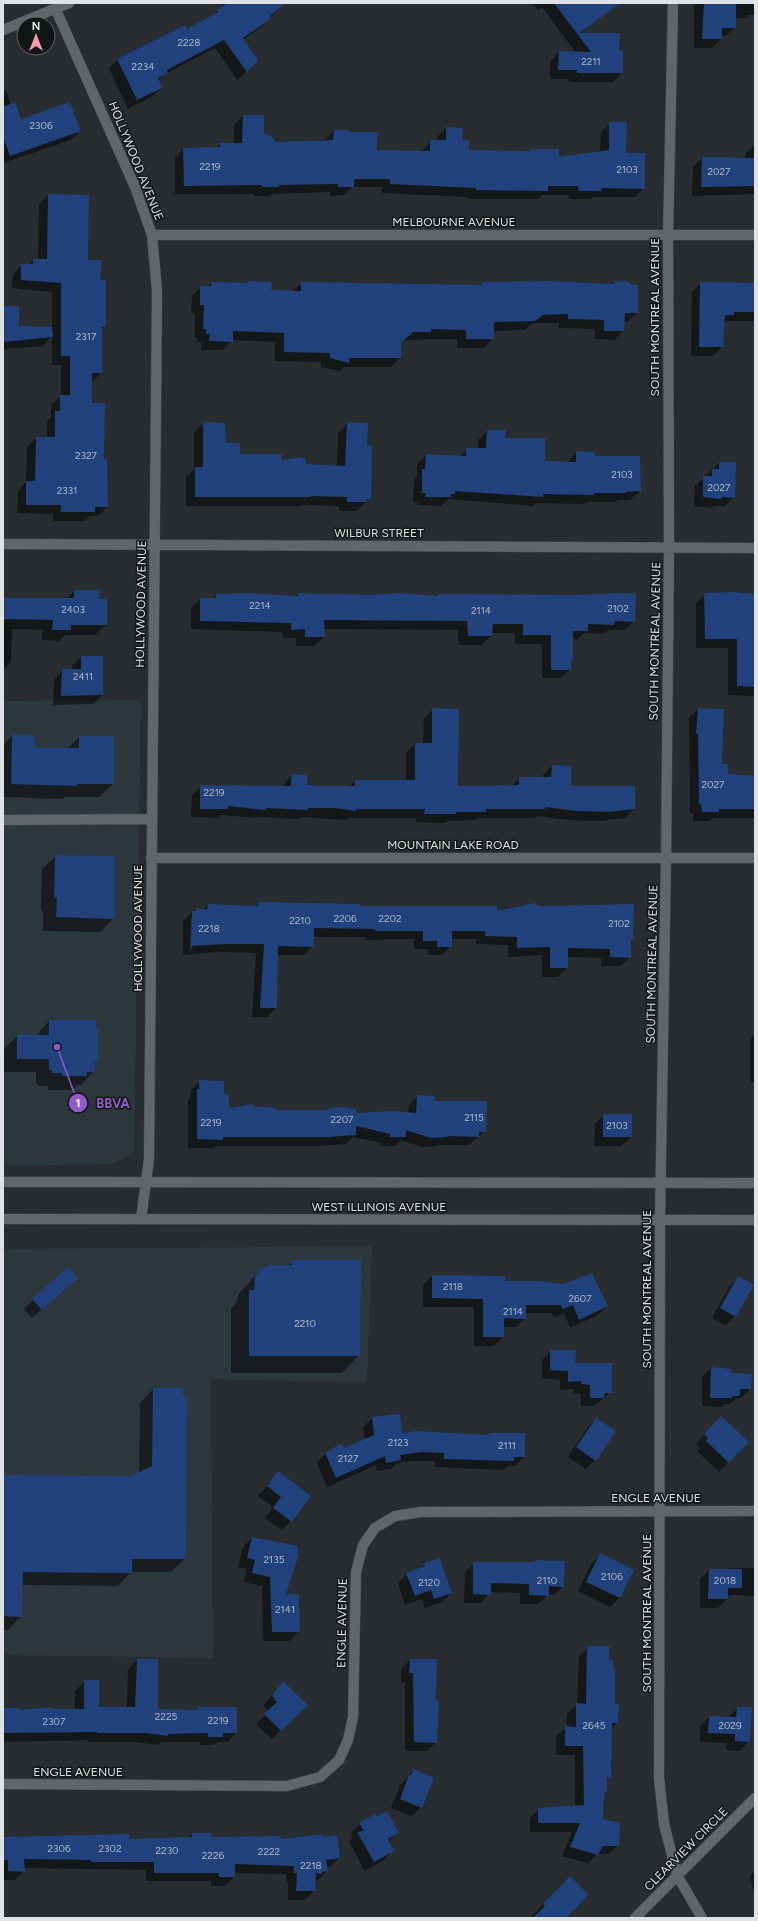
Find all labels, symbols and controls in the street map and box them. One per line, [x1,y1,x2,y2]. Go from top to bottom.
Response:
north arrow [16,16,56,56]
text: N [32,20,40,33]
house number: 2228 [178,36,200,49]
house number: 2211 [581,55,601,68]
house number: 2234 [132,60,154,73]
street label: HOLLYWOOD AVENUE [106,99,166,223]
house number: 2306 [29,119,53,132]
house number: 2219 [200,160,221,173]
house number: 2103 [616,163,638,176]
house number: 2027 [708,165,731,178]
street label: MELBOURNE AVENUE [392,215,516,229]
street label: SOUTH MONTREAL AVENUE [648,238,662,396]
house number: 2317 [76,330,97,343]
house number: 2327 [75,449,98,462]
house number: 2103 [611,468,633,481]
house number: 2027 [708,481,731,494]
house number: 2331 [57,484,77,497]
street label: WILBUR STREET [334,526,424,540]
street label: HOLLYWOOD AVENUE [133,540,149,668]
street label: SOUTH MONTREAL AVENUE [647,561,663,721]
house number: 2214 [249,599,271,612]
house number: 2102 [607,602,629,615]
house number: 2403 [61,603,85,616]
house number: 2114 [471,604,491,617]
house number: 2411 [73,670,93,683]
house number: 2027 [702,778,725,791]
house number: 2219 [204,786,225,799]
street label: MOUNTAIN LAKE ROAD [387,838,519,852]
street label: HOLLYWOOD AVENUE [131,864,145,992]
street label: SOUTH MONTREAL AVENUE [644,884,660,1044]
house number: 2206 [333,912,357,925]
house number: 2202 [378,912,402,925]
house number: 2210 [289,914,311,927]
house number: 2102 [608,917,630,930]
house number: 2218 [198,922,220,935]
callout: BBVA [68,1091,137,1116]
text: 1 [75,1096,81,1110]
text: BBVA [96,1096,130,1111]
house number: 2115 [464,1111,484,1124]
house number: 2207 [331,1113,354,1126]
house number: 2219 [201,1116,222,1129]
house number: 2103 [606,1119,628,1132]
street label: WEST ILLINOIS AVENUE [312,1200,446,1214]
street label: SOUTH MONTREAL AVENUE [640,1210,654,1368]
house number: 2118 [443,1280,463,1293]
house number: 2607 [568,1292,592,1305]
house number: 2114 [503,1305,523,1318]
house number: 2210 [294,1317,316,1330]
house number: 2123 [388,1436,408,1449]
house number: 2111 [498,1439,516,1452]
house number: 2127 [338,1452,359,1465]
street label: ENGLE AVENUE [611,1491,701,1505]
street label: SOUTH MONTREAL AVENUE [640,1534,654,1692]
house number: 2135 [264,1553,285,1566]
house number: 2106 [601,1570,623,1583]
house number: 2110 [537,1574,557,1587]
house number: 2018 [714,1574,736,1587]
house number: 2120 [418,1576,440,1589]
street label: ENGLE AVENUE [334,1578,350,1668]
house number: 2141 [275,1603,295,1616]
house number: 2225 [155,1710,178,1723]
house number: 2219 [208,1714,229,1727]
house number: 2307 [43,1715,66,1728]
house number: 2645 [582,1719,606,1732]
house number: 2029 [718,1719,742,1732]
street label: ENGLE AVENUE [33,1765,123,1779]
street label: CLEARVIEW CIRCLE [641,1804,731,1894]
house number: 2306 [47,1842,71,1855]
house number: 2302 [98,1842,122,1855]
house number: 2230 [155,1844,179,1857]
house number: 2222 [258,1845,280,1858]
house number: 2226 [202,1849,225,1862]
house number: 2218 [300,1859,322,1872]

